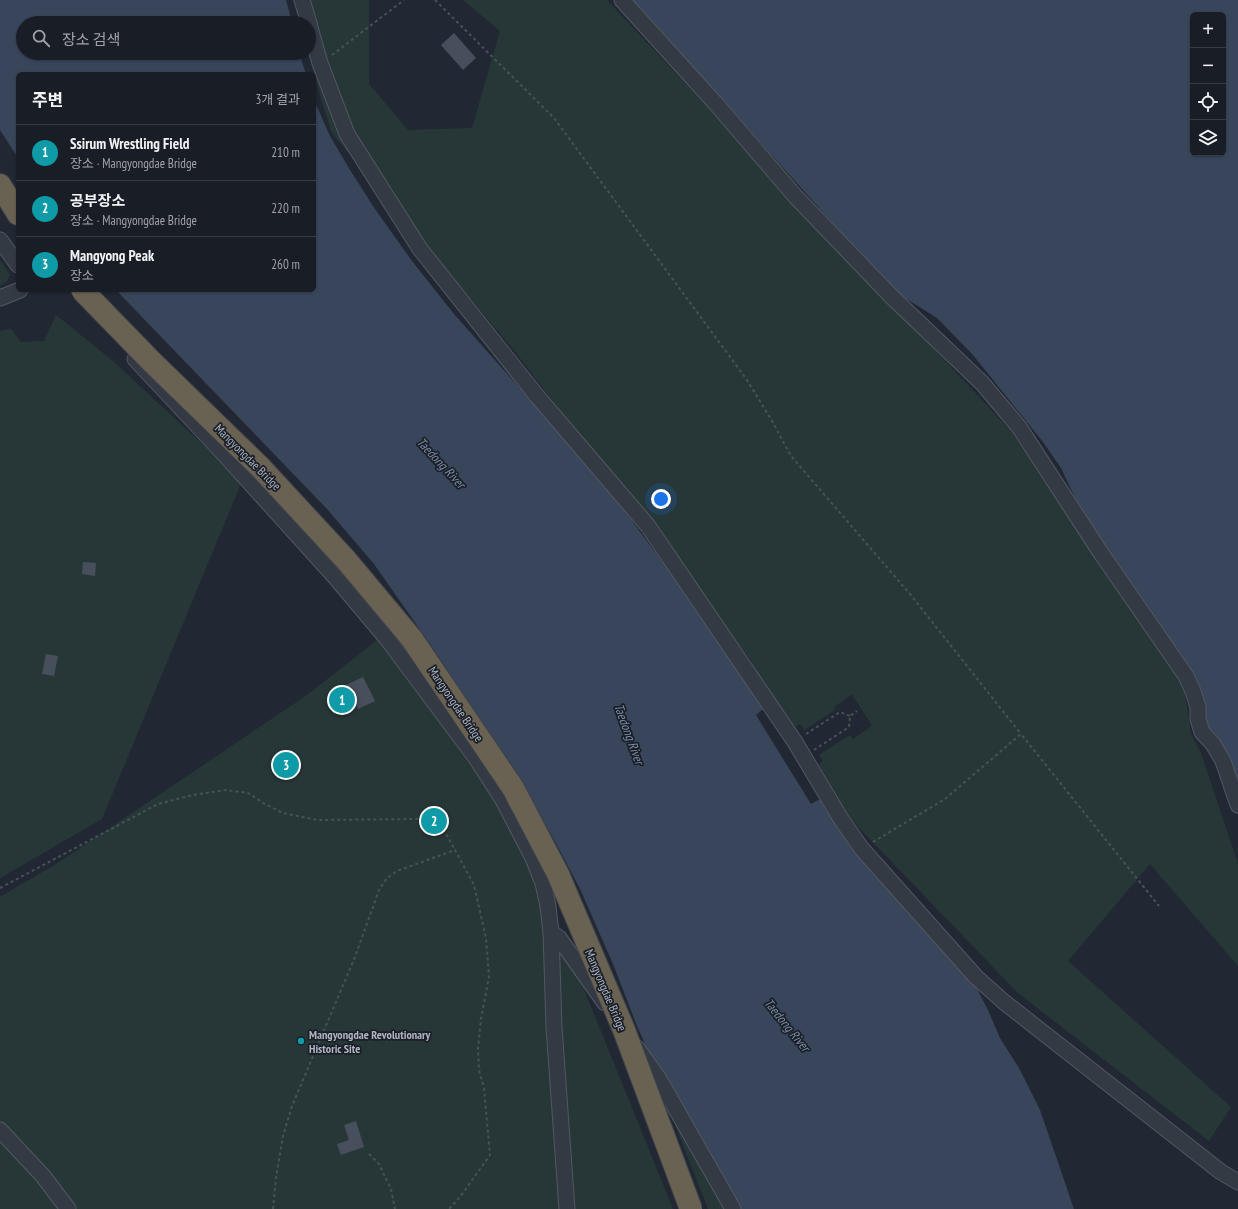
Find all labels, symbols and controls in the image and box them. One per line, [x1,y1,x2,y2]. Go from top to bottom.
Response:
map controls [1190,12,1226,156]
button: + [1190,12,1226,48]
search box [16,16,316,60]
icon: search [30,27,52,49]
text: 장소 검색 [62,30,120,49]
button: − [1190,48,1226,84]
button: locate [1190,84,1226,120]
text: 주변 [32,89,63,111]
text: 3개 결과 [256,91,300,108]
button: layers [1190,120,1226,156]
text: Ssirum Wrestling Field [70,134,189,153]
text: 1 [42,144,48,161]
text: 210 m [271,144,300,161]
text: 장소 · Mangyongdae Bridge [70,155,197,172]
text: 공부장소 [70,191,125,210]
text: 2 [42,200,48,217]
text: 220 m [271,200,300,217]
text: 장소 · Mangyongdae Bridge [70,212,197,229]
text: Mangyong Peak [70,246,154,265]
text: 3 [42,256,48,273]
text: 260 m [271,256,300,273]
text: 장소 [70,267,94,284]
street label: Mangyongdae Bridge [212,421,284,493]
water label: Taedong River [413,434,471,494]
your location [651,489,671,509]
street label: Mangyongdae Bridge [425,664,487,744]
pin: 1 [329,685,355,715]
water label: Taedong River [610,701,649,769]
pin: 3 [273,750,299,780]
pin: 2 [421,806,447,836]
street label: Mangyongdae Bridge [582,947,630,1033]
water label: Taedong River [760,995,815,1057]
place label: Mangyongdae Revolutionary Historic Site [309,1027,431,1056]
marker: Mangyongdae Revolutionary Historic Site [296,1036,306,1046]

